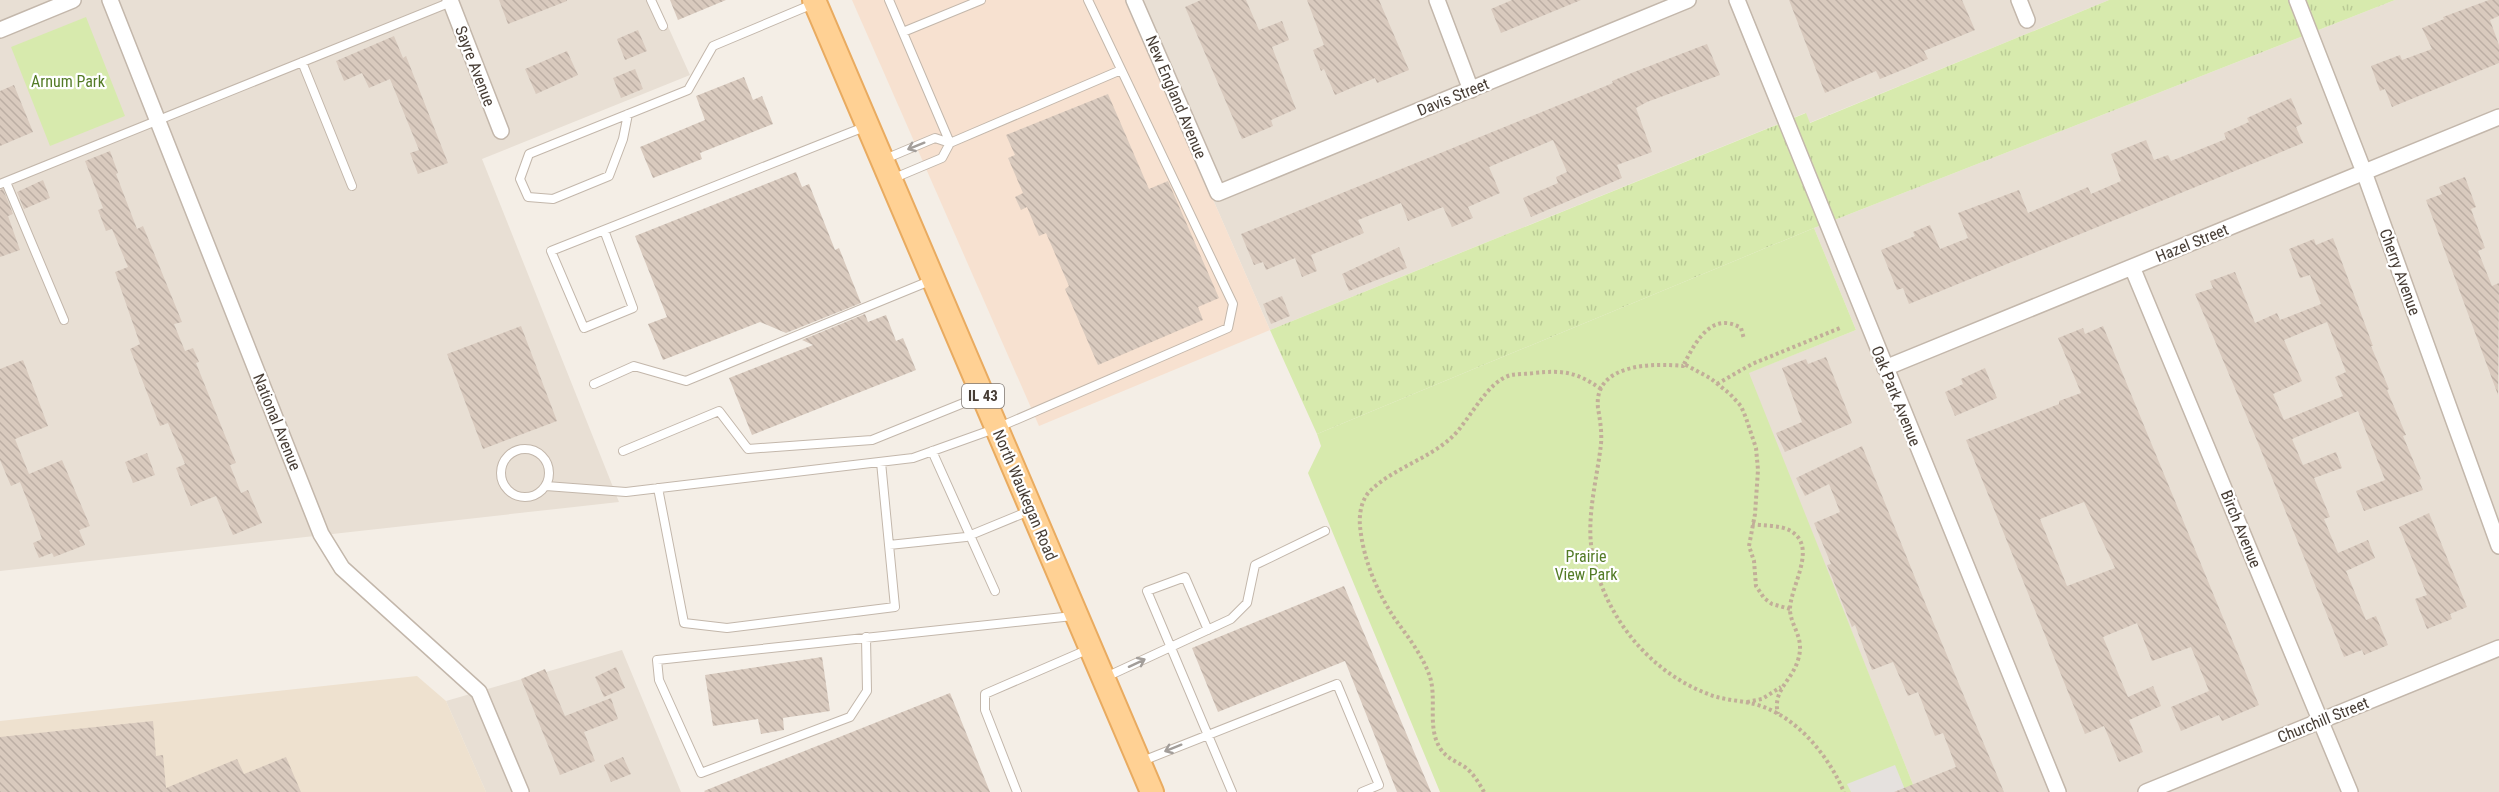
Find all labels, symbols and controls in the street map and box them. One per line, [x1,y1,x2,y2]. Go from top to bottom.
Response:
street label: Sayre Avenue [451,23,499,109]
street label: New England Avenue [1141,33,1211,161]
park label: Arnum Park [31,72,106,91]
street label: Davis Street [1414,74,1492,120]
one-way arrow [907,141,926,152]
street label: Hazel Street [2153,220,2231,266]
street label: Cherry Avenue [2376,226,2424,318]
street label: Oak Park Avenue [1867,343,1925,449]
street label: National Avenue [249,371,305,473]
road number: IL 43 [962,384,1004,408]
street label: North Waukegan Road [989,427,1061,563]
street label: Birch Avenue [2217,487,2265,571]
park label: Prairie View Park [1555,547,1618,584]
one-way arrow [1127,656,1145,668]
street label: Churchill Street [2275,693,2372,747]
one-way arrow [1165,743,1183,754]

